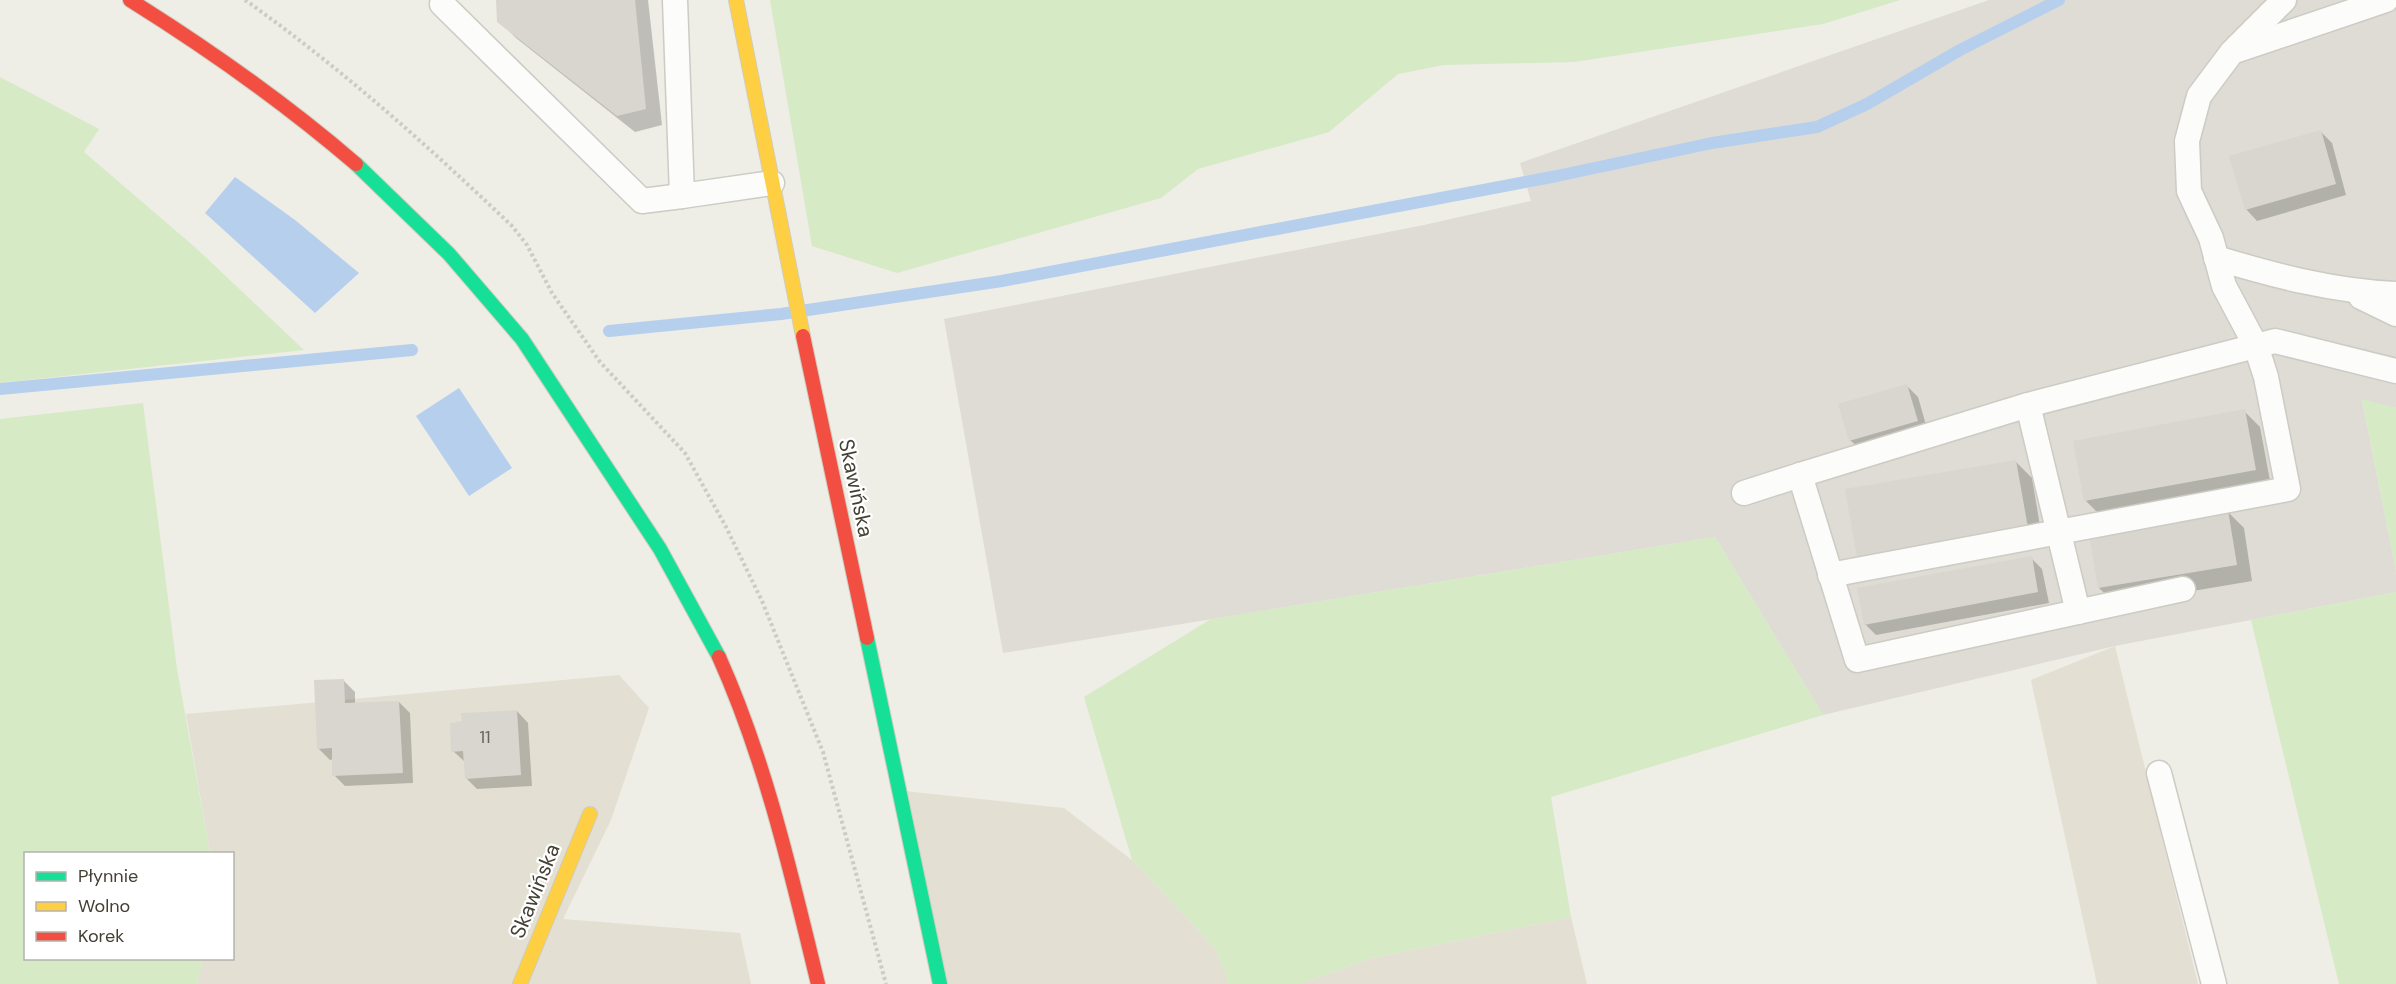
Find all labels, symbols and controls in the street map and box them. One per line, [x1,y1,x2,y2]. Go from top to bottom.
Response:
street label: Skawińska [832,436,880,540]
house number: 11 [479,725,491,749]
street label: Skawińska [503,840,567,942]
legend [24,852,234,960]
text: Płynnie [78,864,138,888]
text: Wolno [78,894,130,918]
text: Korek [78,924,124,948]

